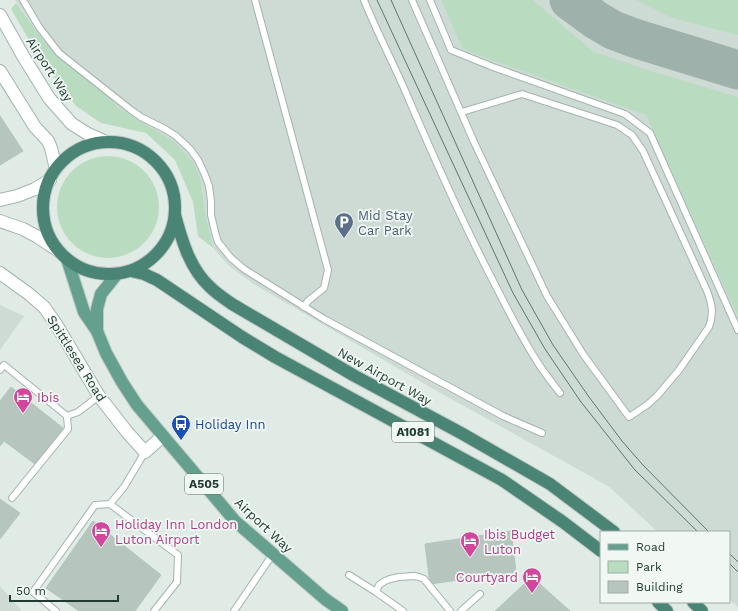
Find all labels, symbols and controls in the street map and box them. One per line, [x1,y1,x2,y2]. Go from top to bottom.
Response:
street label: Airport Way [23,34,76,104]
place label: Mid Stay Car Park [358,208,413,238]
parking icon: Mid Stay Car Park [333,211,355,239]
street label: Spittlesea Road [44,312,109,404]
street label: New Airport Way [335,344,434,409]
hotel icon: Ibis [12,386,34,414]
place label: Ibis [37,390,59,405]
bus stop icon: Holiday Inn [170,413,192,441]
place label: Holiday Inn [195,417,266,432]
road number: A1081 [392,422,434,442]
road number: A505 [185,474,223,494]
street label: Airport Way [232,495,296,556]
place label: Holiday Inn London Luton Airport [115,517,237,547]
hotel icon: Holiday Inn London Luton Airport [90,520,112,548]
place label: Ibis Budget Luton [484,527,556,557]
hotel icon: Ibis Budget Luton [459,530,481,558]
legend [600,531,730,603]
text: Road [636,540,665,554]
text: Park [636,560,662,574]
hotel icon: Courtyard [521,566,543,594]
place label: Courtyard [456,570,518,585]
scale bar [10,577,118,603]
text: Building [636,580,683,594]
text: 50 m [16,584,46,598]

